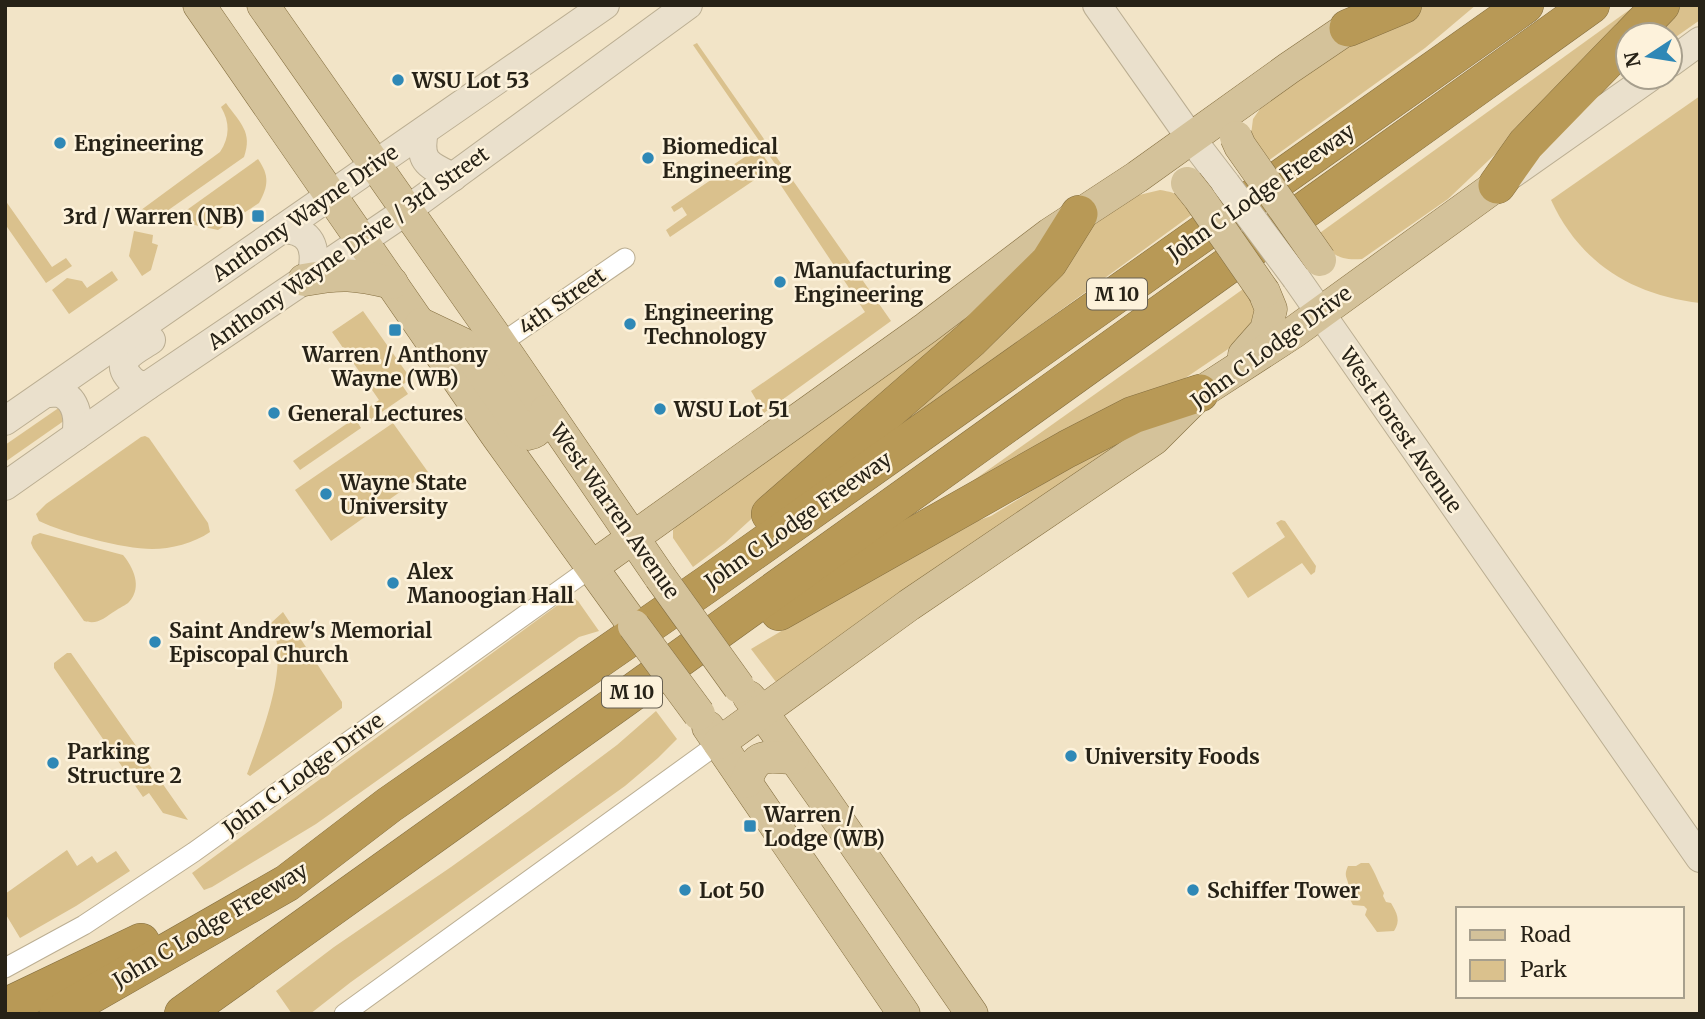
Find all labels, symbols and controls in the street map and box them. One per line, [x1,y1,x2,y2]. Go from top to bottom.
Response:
north arrow [1614,21,1684,91]
text: N [1619,50,1646,69]
place label: WSU Lot 53 [411,67,529,94]
marker: WSU Lot 53 [390,72,406,88]
street label: John C Lodge Freeway [1161,117,1360,267]
place label: Engineering [74,130,204,157]
place label: Biomedical Engineering [662,133,792,184]
marker: Engineering [52,135,68,151]
street label: Anthony Wayne Drive [206,139,403,288]
street label: Anthony Wayne Drive / 3rd Street [201,140,494,356]
marker: Biomedical Engineering [640,150,656,166]
place label: 3rd / Warren (NB) [63,203,244,230]
marker: 3rd / Warren (NB) [250,208,266,224]
place label: Manufacturing Engineering [794,257,951,308]
street label: 4th Street [513,261,611,341]
marker: Manufacturing Engineering [772,274,788,290]
road number: M 10 [1087,278,1147,310]
street label: John C Lodge Drive [1184,280,1357,415]
place label: Engineering Technology [644,299,774,350]
marker: Engineering Technology [622,316,638,332]
marker: Warren / Anthony Wayne (WB) [387,322,403,338]
place label: Warren / Anthony Wayne (WB) [301,341,488,392]
street label: West Forest Avenue [1333,341,1468,518]
place label: WSU Lot 51 [673,396,789,423]
place label: General Lectures [288,400,463,427]
marker: WSU Lot 51 [652,401,668,417]
marker: General Lectures [266,405,282,421]
street label: West Warren Avenue [544,417,686,604]
street label: John C Lodge Freeway [698,445,897,595]
place label: Wayne State University [339,469,467,520]
marker: Wayne State University [318,486,334,502]
place label: Alex Manoogian Hall [406,558,574,609]
marker: Alex Manoogian Hall [385,575,401,591]
place label: Saint Andrew's Memorial Episcopal Church [169,617,432,668]
marker: Saint Andrew's Memorial Episcopal Church [147,634,163,650]
road number: M 10 [602,677,662,708]
street label: John C Lodge Drive [216,707,389,842]
place label: Parking Structure 2 [67,738,182,789]
place label: University Foods [1085,743,1260,770]
marker: University Foods [1063,748,1079,764]
marker: Parking Structure 2 [45,755,61,771]
place label: Warren / Lodge (WB) [763,801,885,852]
marker: Warren / Lodge (WB) [742,818,758,834]
street label: John C Lodge Freeway [107,856,313,994]
place label: Lot 50 [699,877,765,904]
place label: Schiffer Tower [1207,877,1360,904]
marker: Lot 50 [677,882,693,898]
marker: Schiffer Tower [1185,882,1201,898]
legend [1456,907,1684,998]
text: Road [1520,921,1571,948]
text: Park [1520,956,1567,983]

